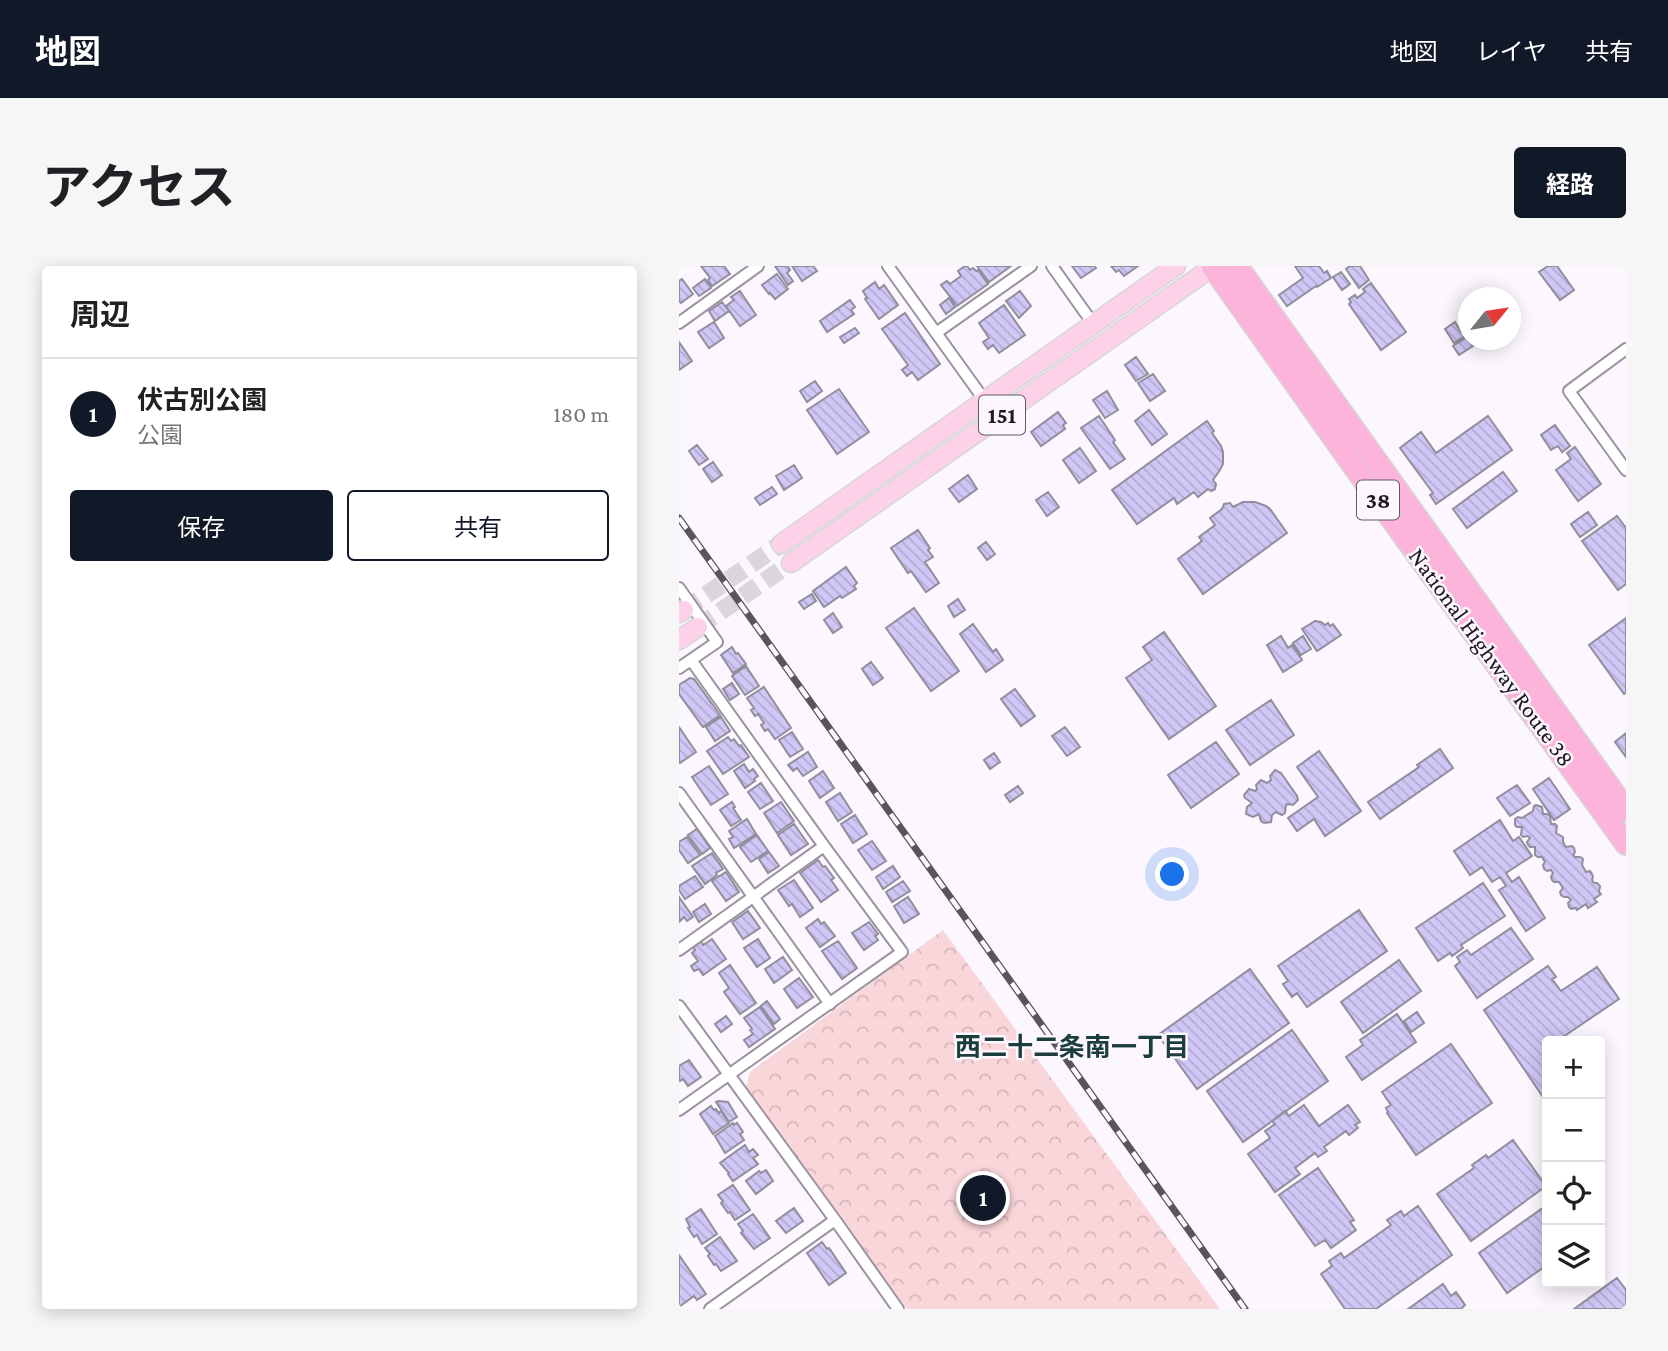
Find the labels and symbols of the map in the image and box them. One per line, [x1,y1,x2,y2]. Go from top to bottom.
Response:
north arrow [1458,287,1521,350]
road number: 151 [979,396,1025,434]
road number: 38 [1357,481,1399,520]
street label: National Highway Route 38 [1404,543,1580,771]
your location [1155,857,1189,891]
district label: 西二十二条南一丁目 [955,1033,1189,1062]
pin: 1 [960,1172,1006,1224]

